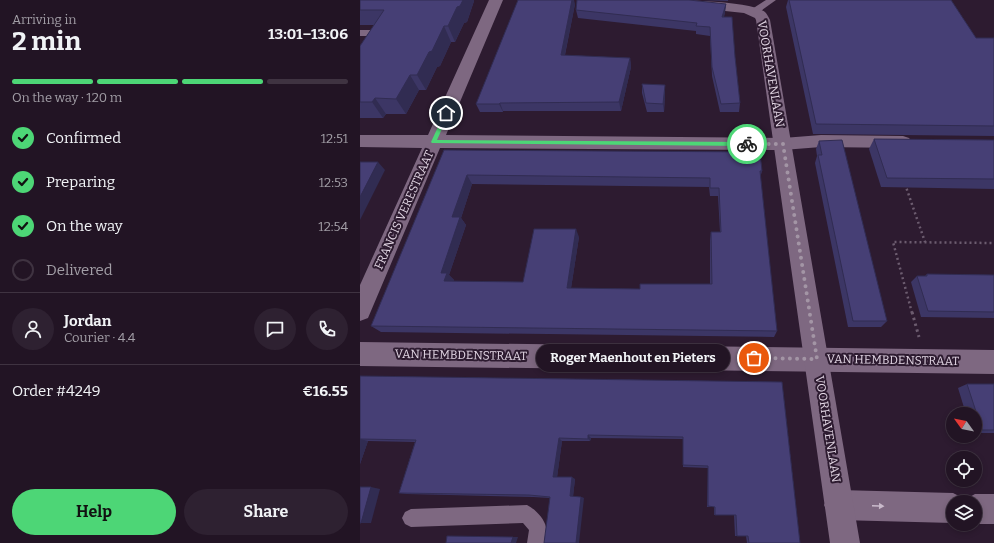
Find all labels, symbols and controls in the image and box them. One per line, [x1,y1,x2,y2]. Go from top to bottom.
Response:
text: Arriving in [12,12,77,27]
street label: VOORHAVENLAAN [755,20,787,129]
text: 13:01–13:06 [268,25,348,43]
text: 2 min [12,26,81,57]
text: On the way · 120 m [12,90,122,105]
pin [429,96,463,130]
icon: home [435,102,457,124]
courier [727,124,767,164]
icon: check [12,127,34,149]
text: Confirmed [46,129,121,147]
text: 12:51 [321,131,348,146]
icon: bike [736,133,758,155]
street label: FRANCIS VERESTRAAT [371,148,437,272]
icon: check [12,171,34,193]
text: Preparing [46,173,115,191]
text: 12:53 [319,175,348,190]
icon: check [12,215,34,237]
text: On the way [46,217,123,235]
text: 12:54 [318,219,348,234]
text: Delivered [46,261,113,279]
button: person [12,308,54,350]
button: chat [254,308,296,350]
button: phone [306,308,348,350]
text: Jordan [64,312,111,330]
text: Courier · 4.4 [64,330,135,345]
pin [737,341,771,375]
callout: Roger Maenhout en Pieters [536,344,730,372]
street label: VAN HEMBDENSTRAAT [395,347,527,363]
icon: bag [743,347,765,369]
text: Roger Maenhout en Pieters [550,350,716,365]
street label: VAN HEMBDENSTRAAT [827,352,959,368]
street label: VOORHAVENLAAN [813,375,843,484]
text: Order #4249 [12,382,100,400]
text: €16.55 [302,382,348,400]
north arrow [946,407,982,443]
map controls [946,407,982,531]
button: locate [946,451,982,487]
button: Help [12,489,176,535]
button: Share [184,489,348,535]
button: layers [946,495,982,531]
one-way arrow [872,502,884,509]

